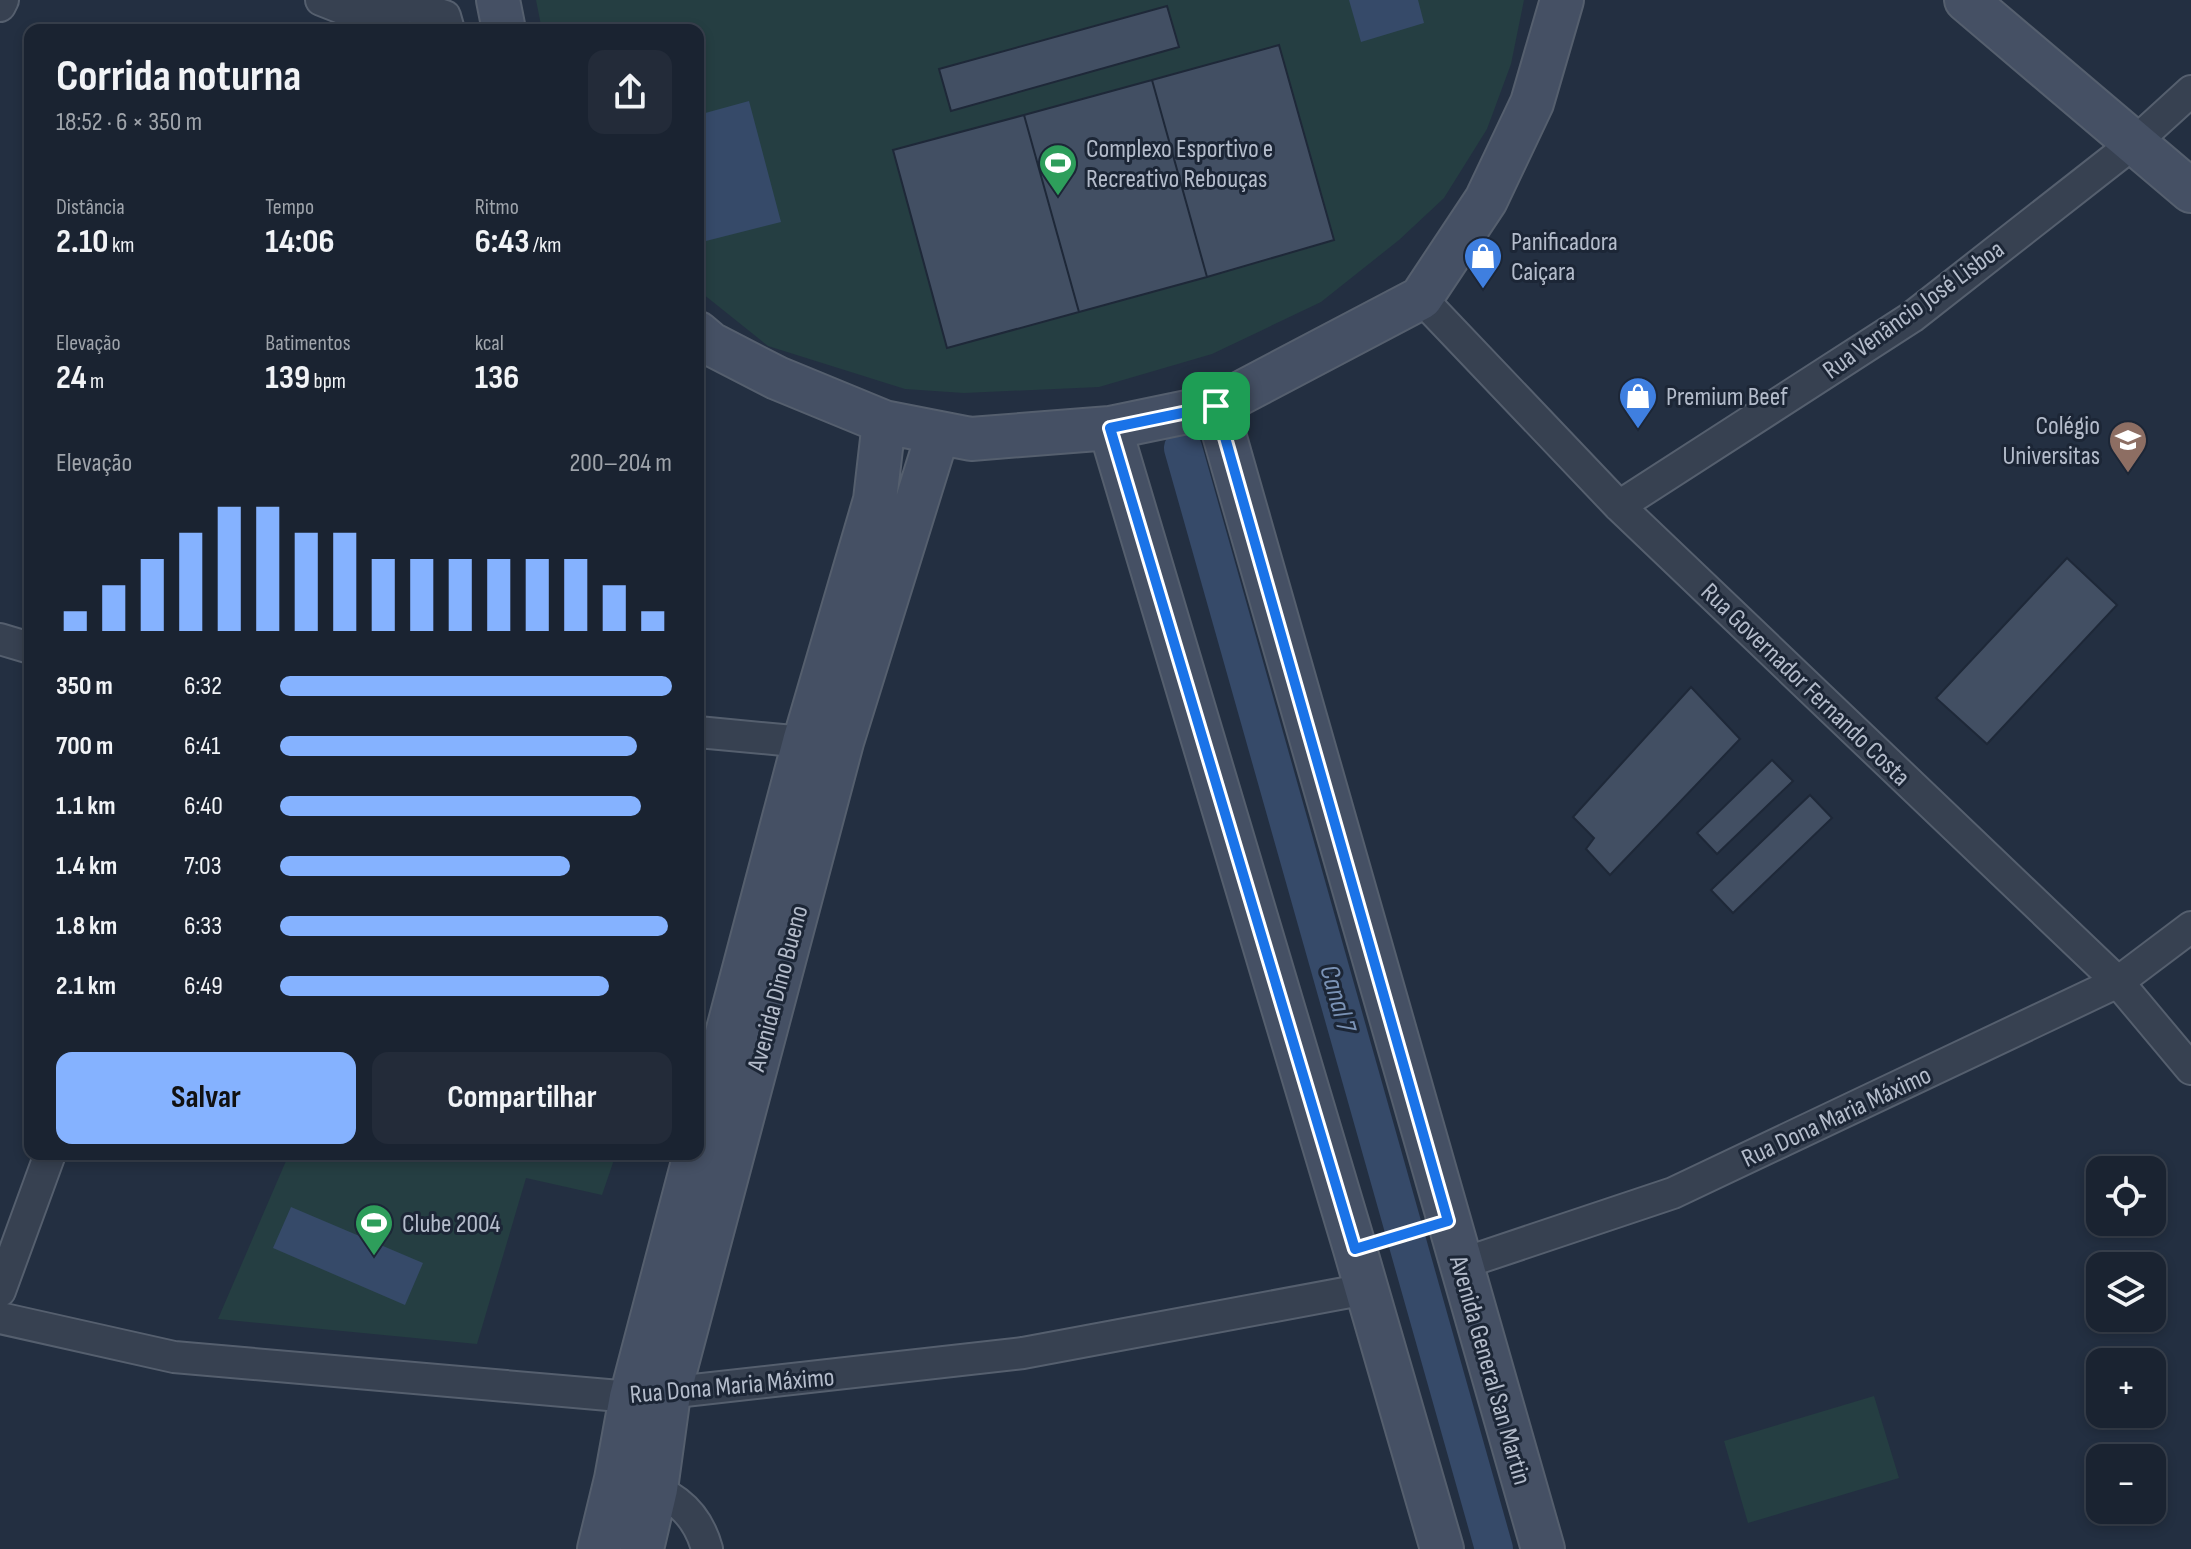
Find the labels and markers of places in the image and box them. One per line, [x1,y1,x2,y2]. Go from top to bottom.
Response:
place label: Complexo Esportivo e Recreativo Rebouças [1086,134,1273,195]
sports icon: Complexo Esportivo e Recreativo Rebouças [1037,142,1079,197]
place label: Panificadora Caiçara [1511,227,1618,288]
shop icon: Panificadora Caiçara [1462,235,1504,290]
pin [1182,372,1250,440]
shop icon: Premium Beef [1617,375,1659,430]
place label: Premium Beef [1666,382,1788,413]
place label: Colégio Universitas [2002,411,2100,472]
school or university icon: Colégio Universitas [2107,419,2149,474]
sports icon: Clube 2004 [353,1202,395,1257]
place label: Clube 2004 [402,1209,501,1240]

